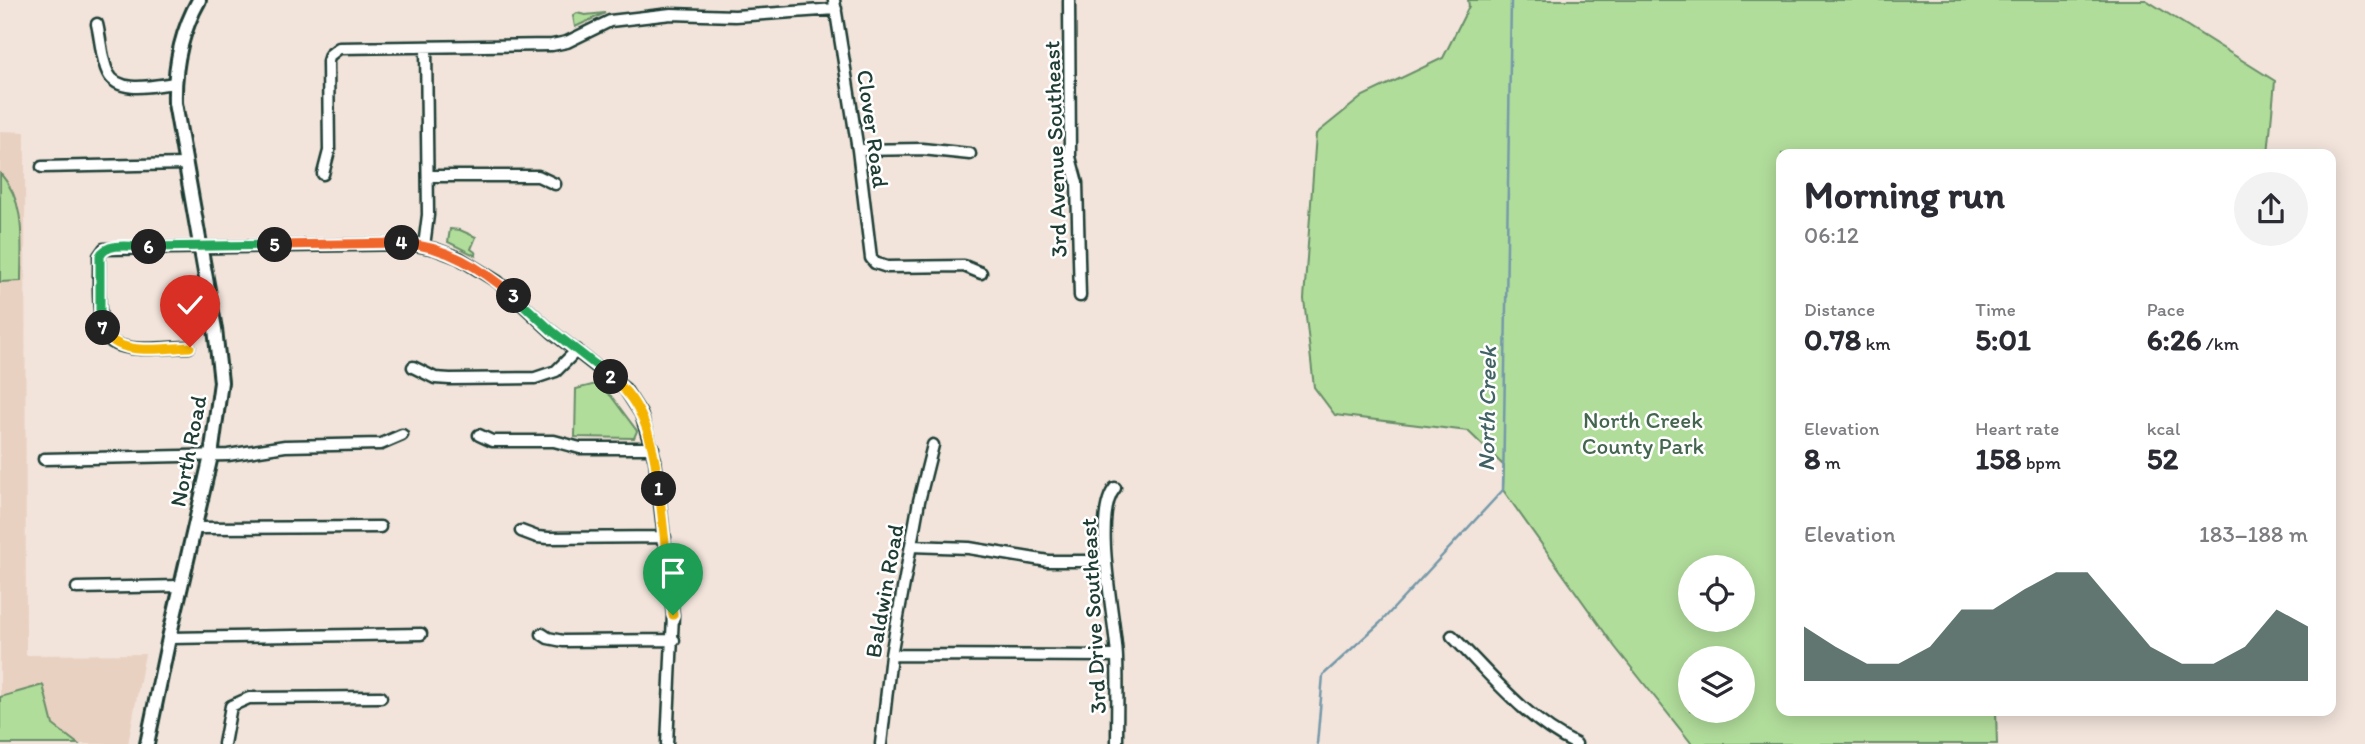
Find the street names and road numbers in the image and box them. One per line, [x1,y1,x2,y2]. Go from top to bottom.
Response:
street label: 3rd Avenue Southeast [1037,40,1073,258]
street label: Clover Road [851,68,895,190]
street label: North Road [163,393,213,509]
street label: 3rd Drive Southeast [1074,517,1112,715]
street label: Baldwin Road [858,522,910,660]

